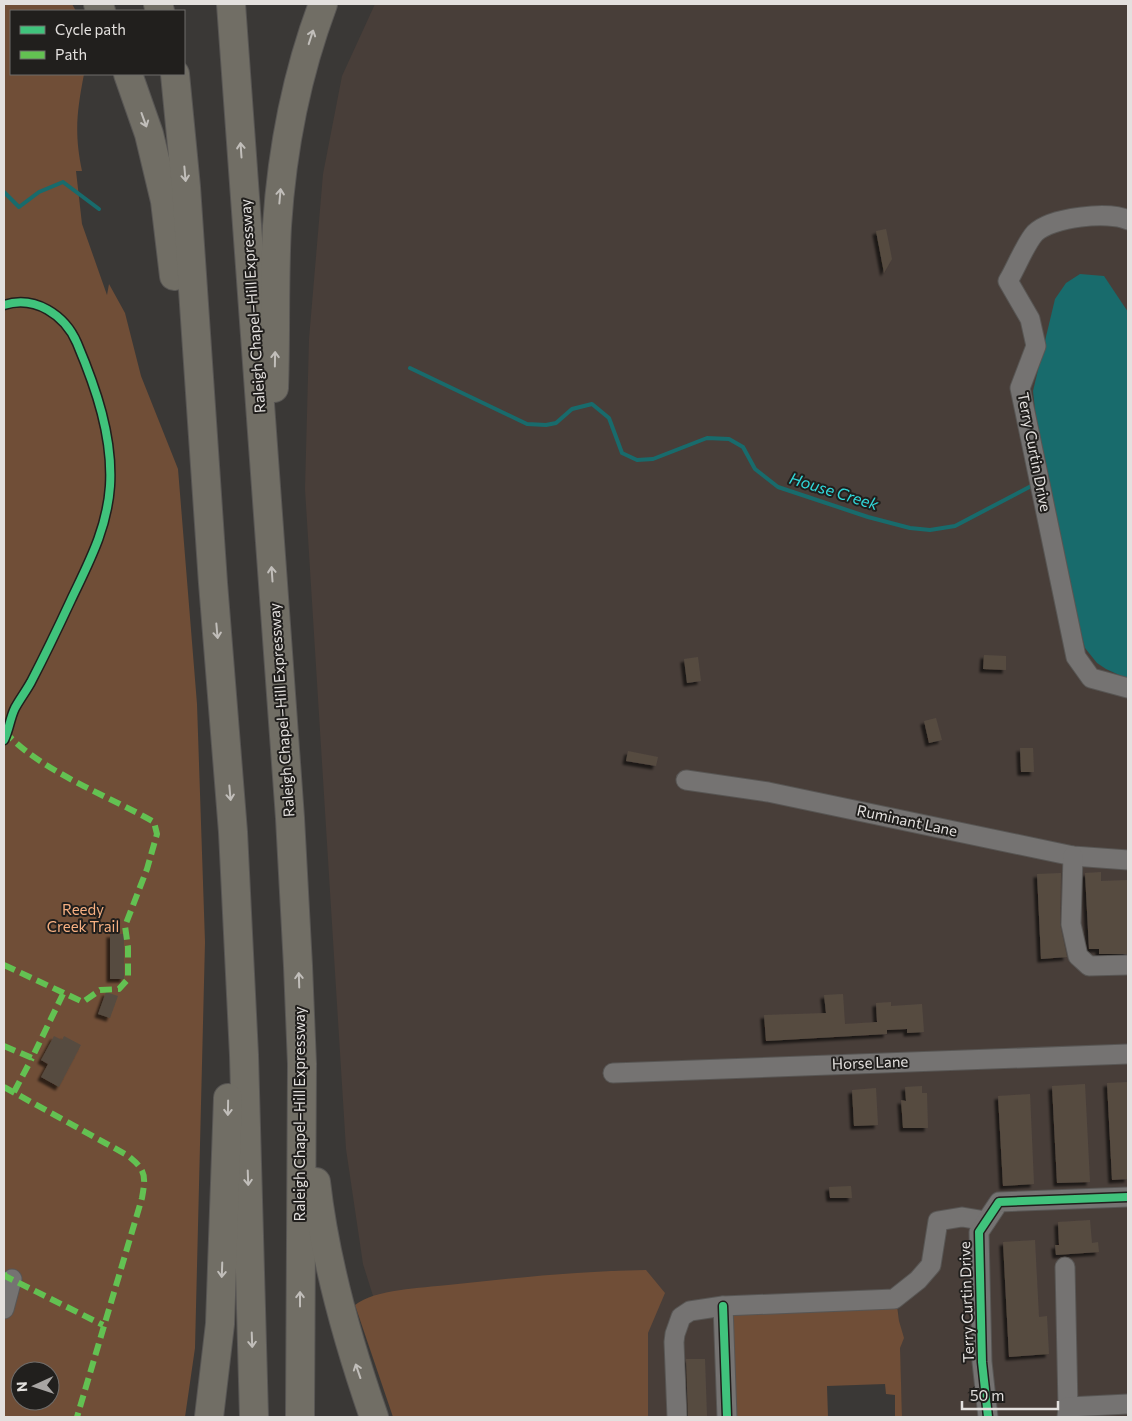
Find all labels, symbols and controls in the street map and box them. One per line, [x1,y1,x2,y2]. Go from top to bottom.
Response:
legend [10,10,185,75]
text: Cycle path [55,20,126,38]
one-way arrow [307,30,316,46]
text: Path [55,45,87,63]
one-way arrow [140,111,149,127]
one-way arrow [237,142,246,158]
one-way arrow [180,166,190,182]
one-way arrow [275,189,285,205]
street label: Raleigh Chapel–Hill Expressway [236,198,268,414]
one-way arrow [270,351,280,368]
street label: Terry Curtin Drive [1015,391,1055,513]
water label: House Creek [787,468,881,513]
one-way arrow [267,566,276,582]
street label: Raleigh Chapel–Hill Expressway [265,602,297,818]
one-way arrow [212,623,222,639]
one-way arrow [226,785,235,801]
street label: Ruminant Lane [855,801,959,839]
park label: Reedy Creek Trail [47,900,119,935]
one-way arrow [294,973,304,989]
street label: Raleigh Chapel–Hill Expressway [290,1006,308,1221]
street label: Horse Lane [831,1052,909,1072]
one-way arrow [223,1100,233,1116]
one-way arrow [243,1170,252,1186]
street label: Terry Curtin Drive [955,1241,977,1363]
one-way arrow [218,1262,227,1278]
one-way arrow [295,1291,305,1307]
one-way arrow [247,1332,257,1348]
north arrow [10,1361,60,1411]
one-way arrow [353,1364,362,1379]
scale bar [962,1378,1058,1410]
text: N [13,1381,30,1392]
text: 50 m [970,1386,1004,1404]

